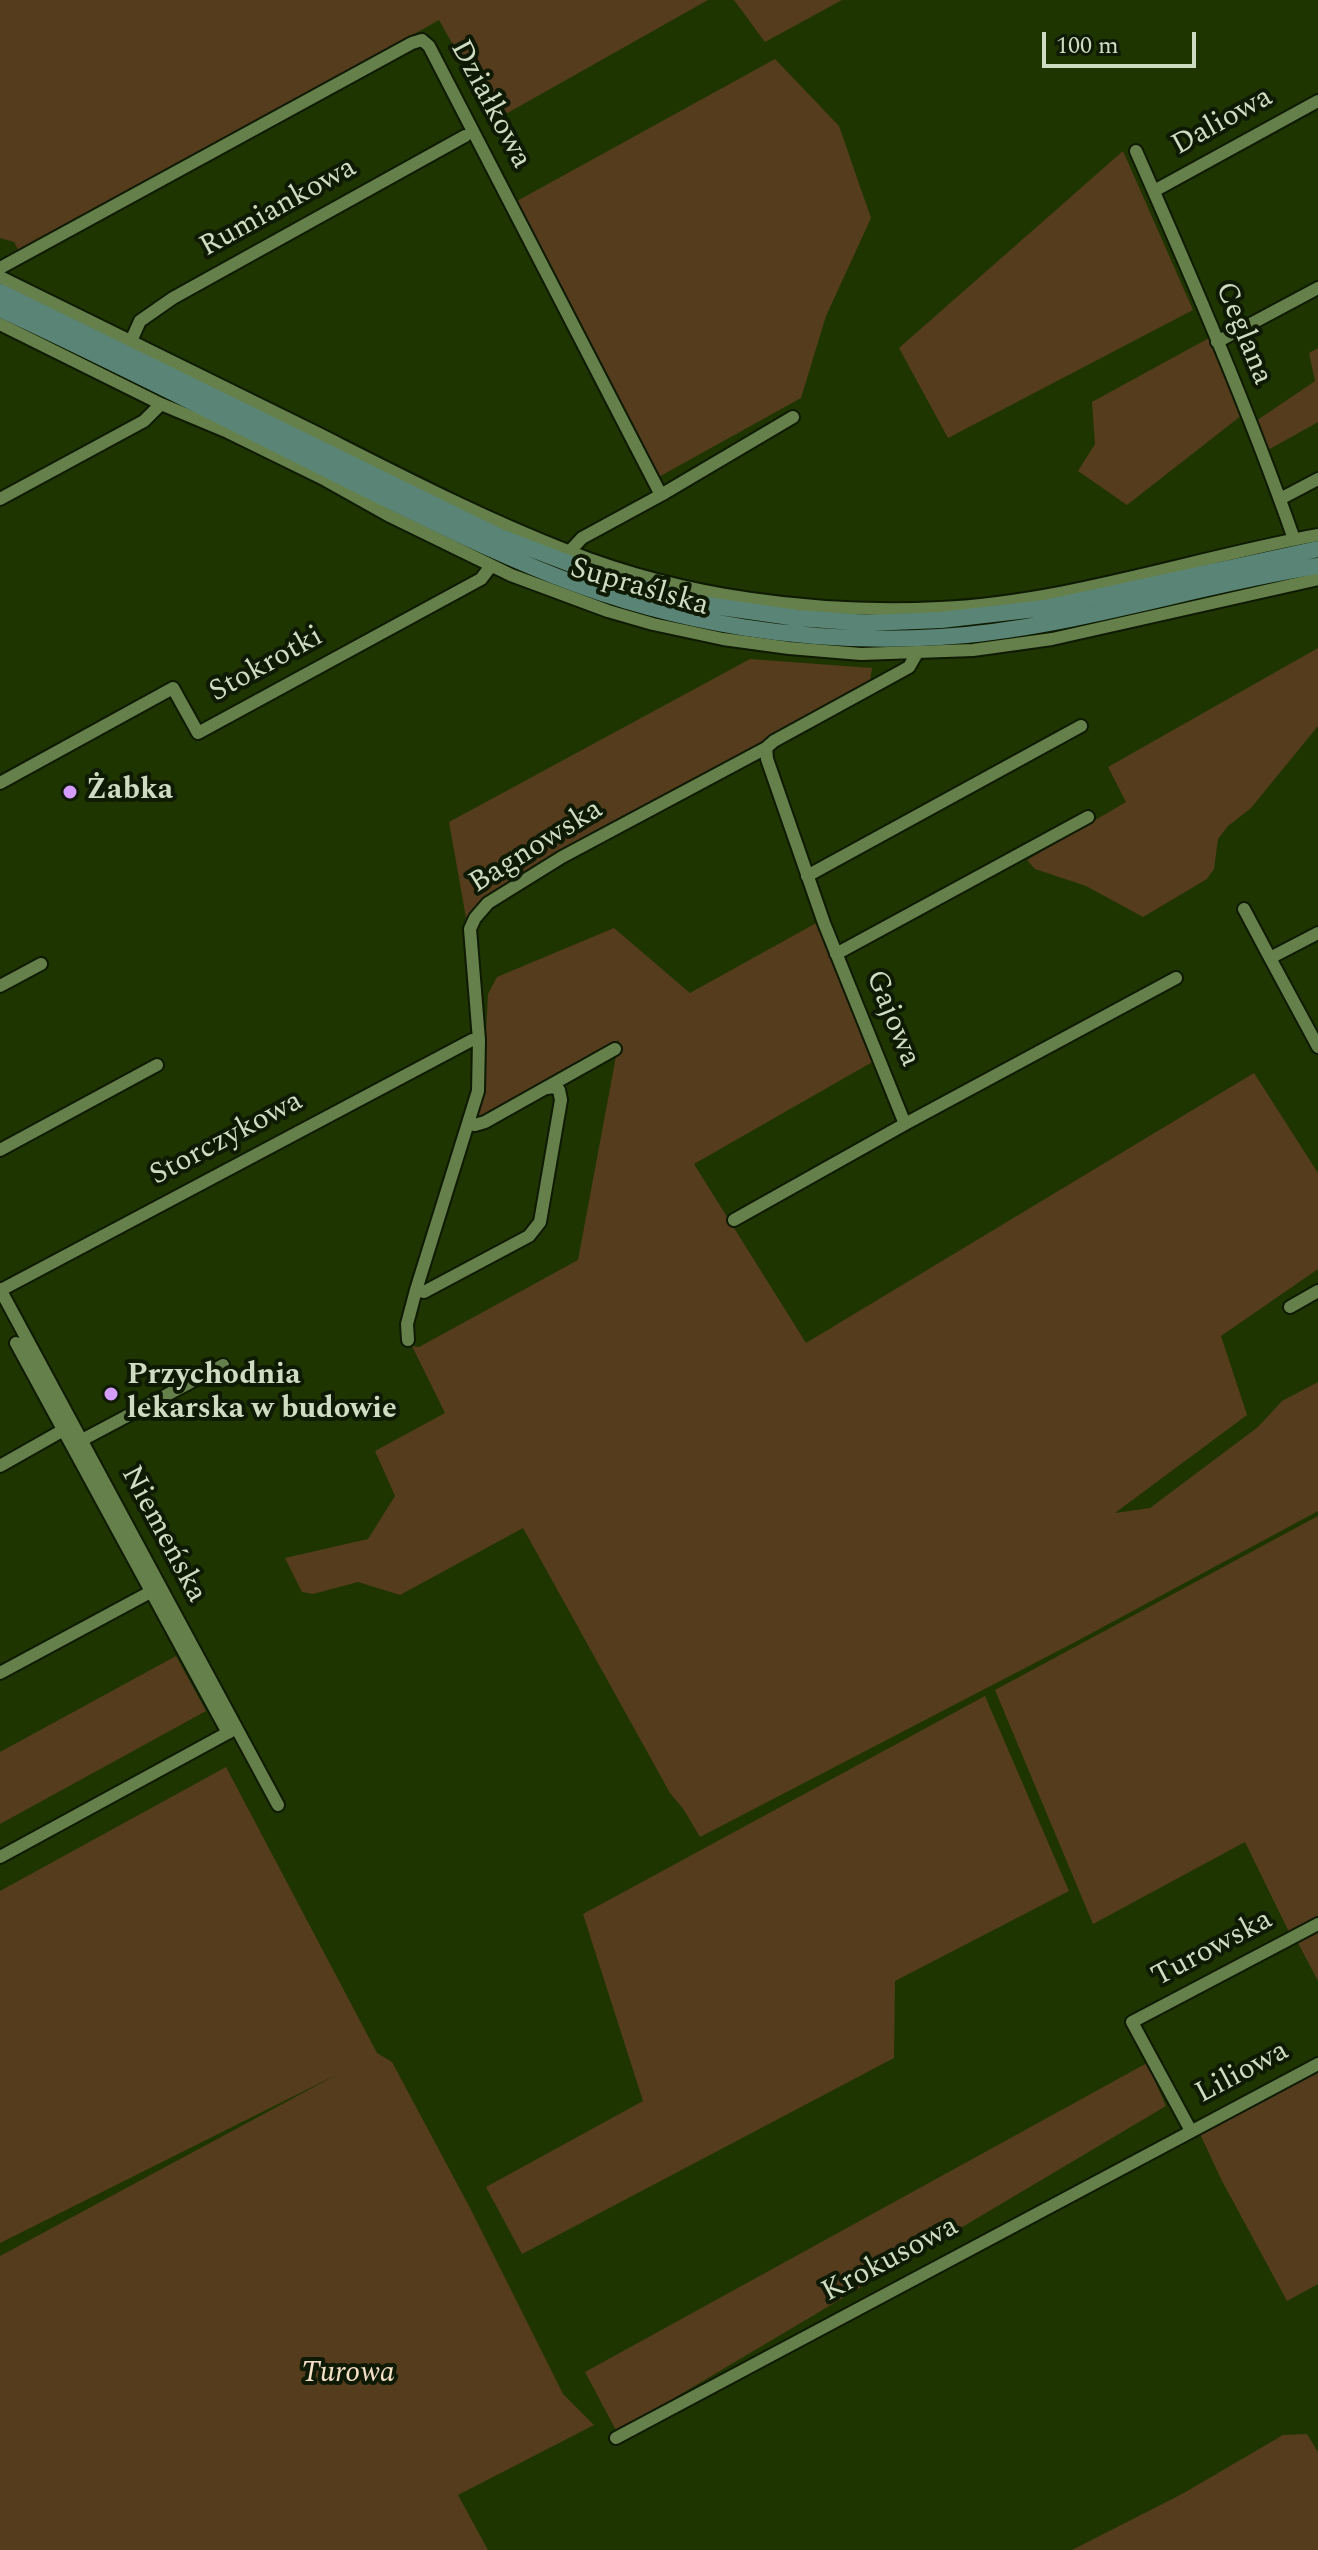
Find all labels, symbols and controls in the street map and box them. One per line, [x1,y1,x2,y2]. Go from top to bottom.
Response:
scale bar [1046,16,1200,66]
text: 100 m [1056,28,1119,64]
street label: Działkowa [440,35,538,175]
street label: Daliowa [1166,81,1280,165]
street label: Rumiankowa [194,151,364,267]
street label: Ceglana [1205,277,1279,391]
street label: Supraślska [566,552,712,626]
street label: Stokrotki [204,620,330,712]
place label: Żabka [86,774,173,810]
marker: Żabka [61,783,79,801]
street label: Bagnowska [464,793,610,903]
street label: Gajowa [855,966,927,1072]
street label: Storczykowa [144,1085,310,1195]
place label: Przychodnia lekarska w budowie [127,1359,397,1430]
marker: Przychodnia lekarska w budowie [102,1385,120,1403]
street label: Niemeńska [111,1461,213,1609]
street label: Turowska [1147,1903,1279,1997]
street label: Liliowa [1190,2035,1296,2113]
street label: Krokusowa [817,2210,965,2312]
park label: Turowa [301,2357,395,2393]

